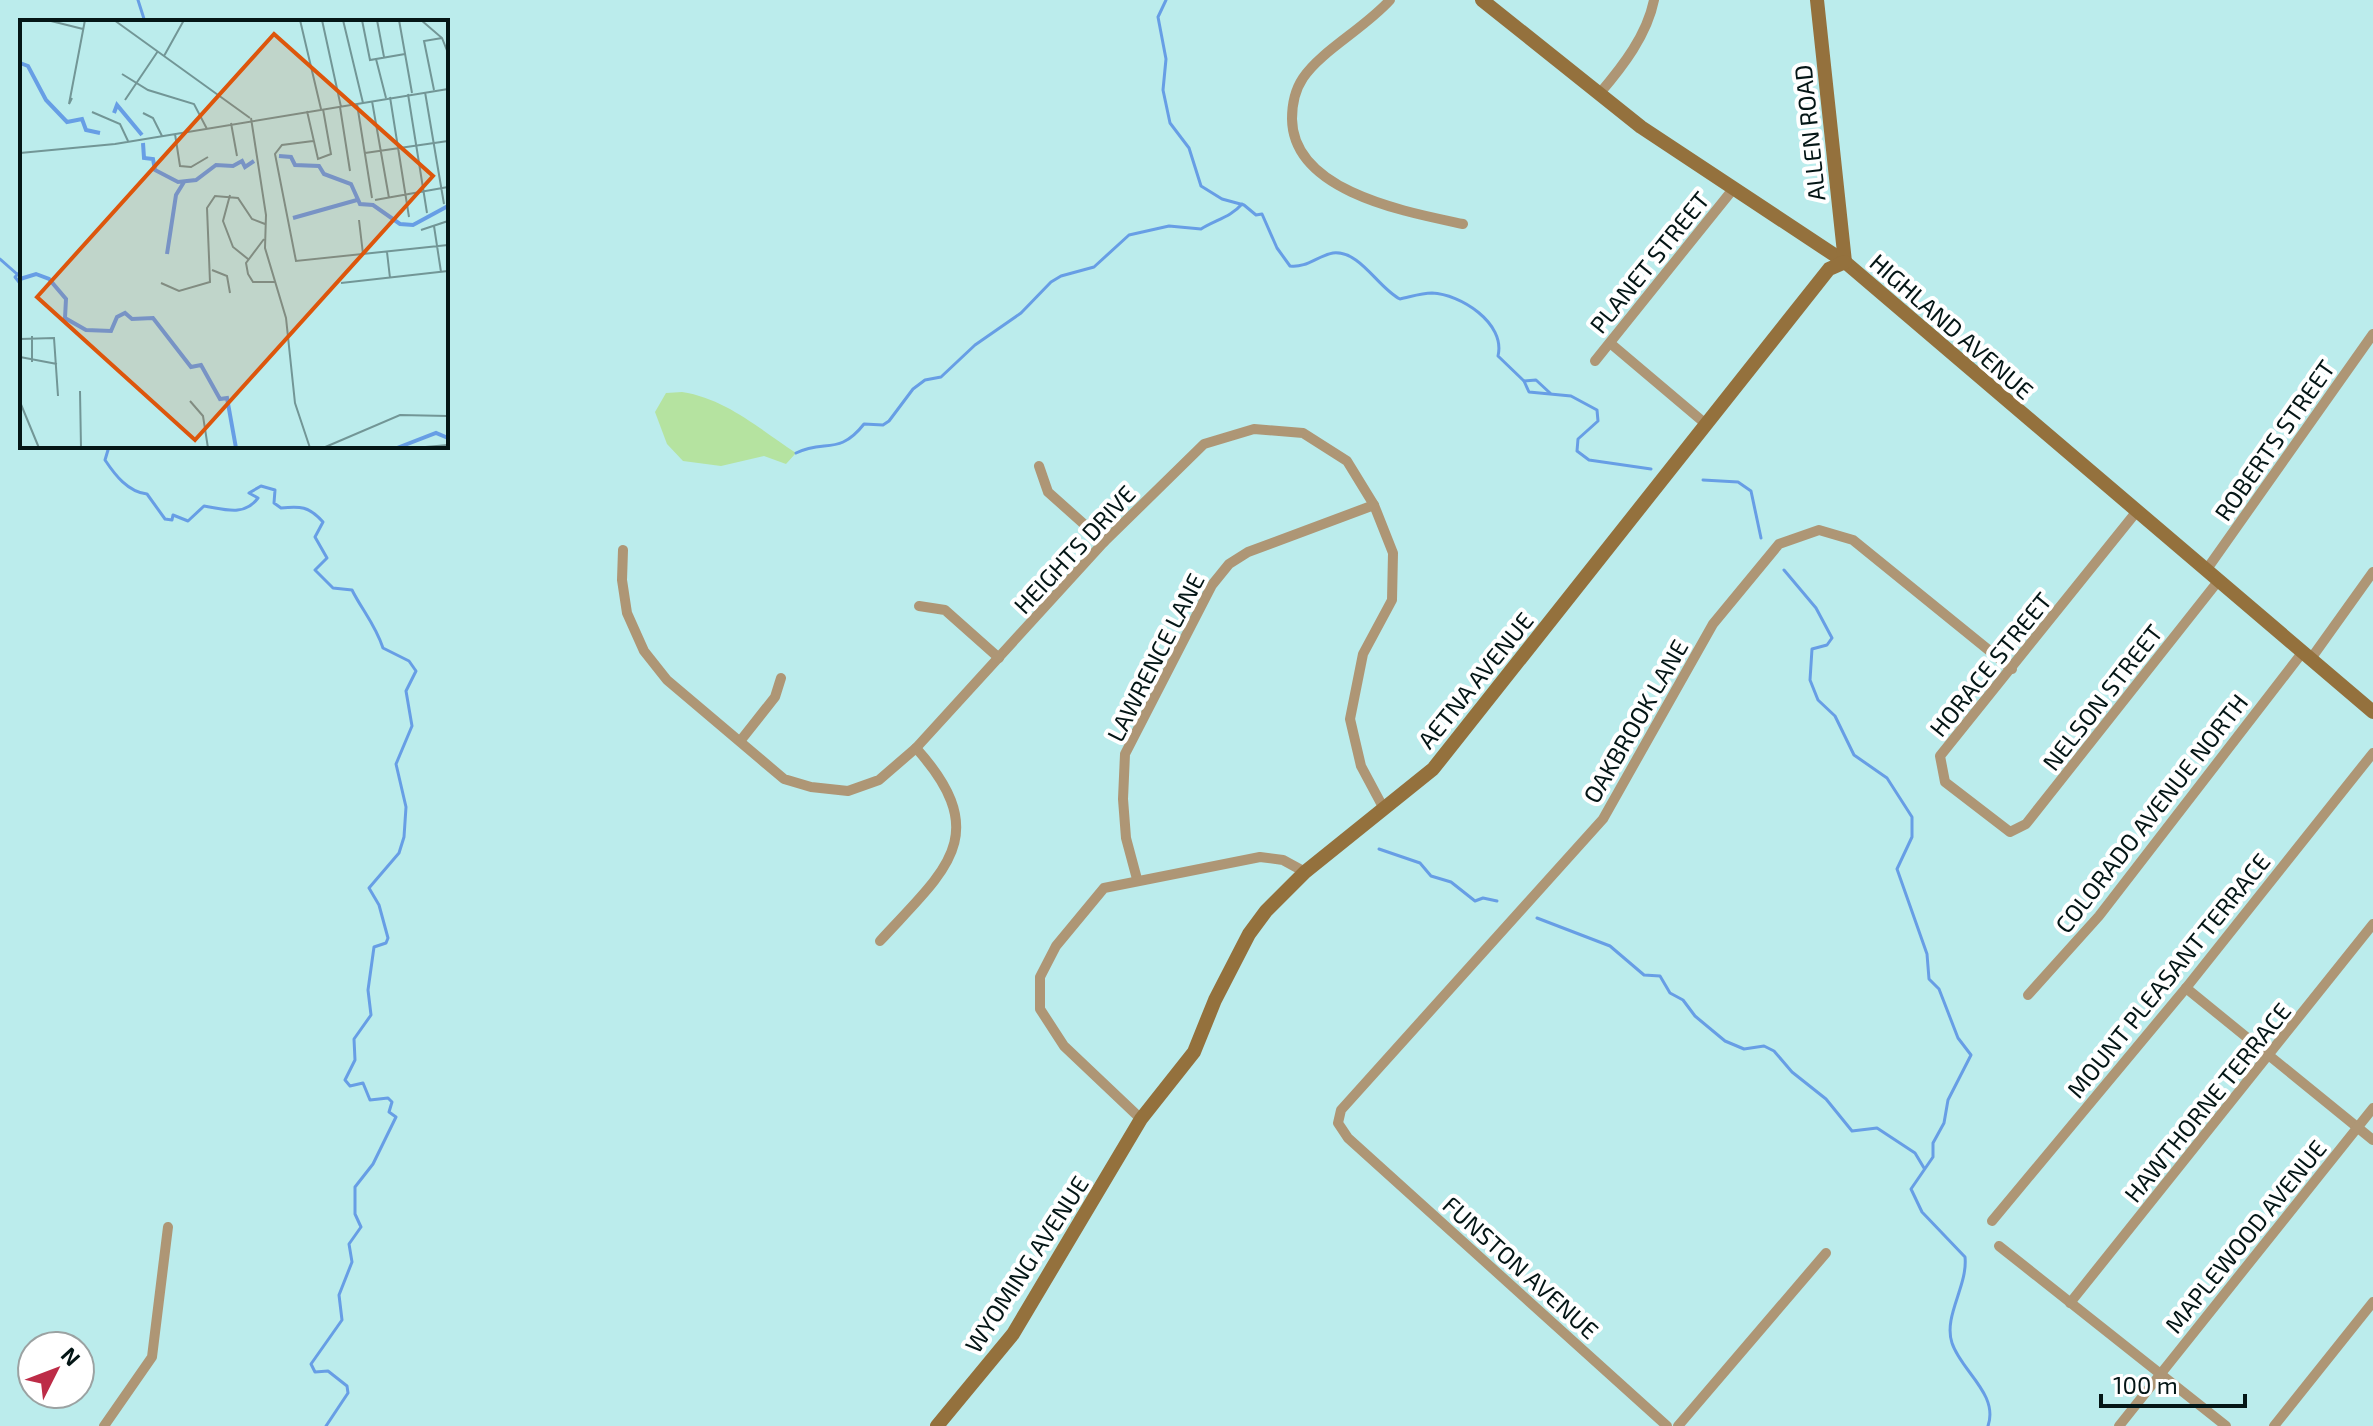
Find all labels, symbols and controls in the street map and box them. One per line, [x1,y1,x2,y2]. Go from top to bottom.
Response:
inset map [20,20,448,448]
street label: ALLEN ROAD [1787,63,1831,203]
street label: PLANET STREET [1583,185,1715,339]
street label: HIGHLAND AVENUE [1864,247,2040,405]
street label: ROBERTS STREET [2208,354,2340,526]
street label: HEIGHTS DRIVE [1007,479,1141,619]
street label: LAWRENCE LANE [1100,568,1210,746]
street label: HORACE STREET [1923,586,2057,742]
street label: AETNA AVENUE [1411,606,1539,754]
street label: NELSON STREET [2036,618,2168,776]
street label: OAKBROOK LANE [1577,634,1693,808]
street label: COLORADO AVENUE NORTH [2049,688,2253,938]
street label: MOUNT PLEASANT TERRACE [2060,847,2276,1103]
street label: HAWTHORNE TERRACE [2118,996,2296,1208]
street label: MAPLEWOOD AVENUE [2158,1134,2332,1338]
street label: WYOMING AVENUE [958,1170,1094,1358]
street label: FUNSTON AVENUE [1437,1190,1605,1344]
north arrow [16,1330,96,1410]
text: N [57,1341,87,1371]
scale bar [2101,1358,2245,1408]
text: 100 m [2113,1370,2178,1399]

